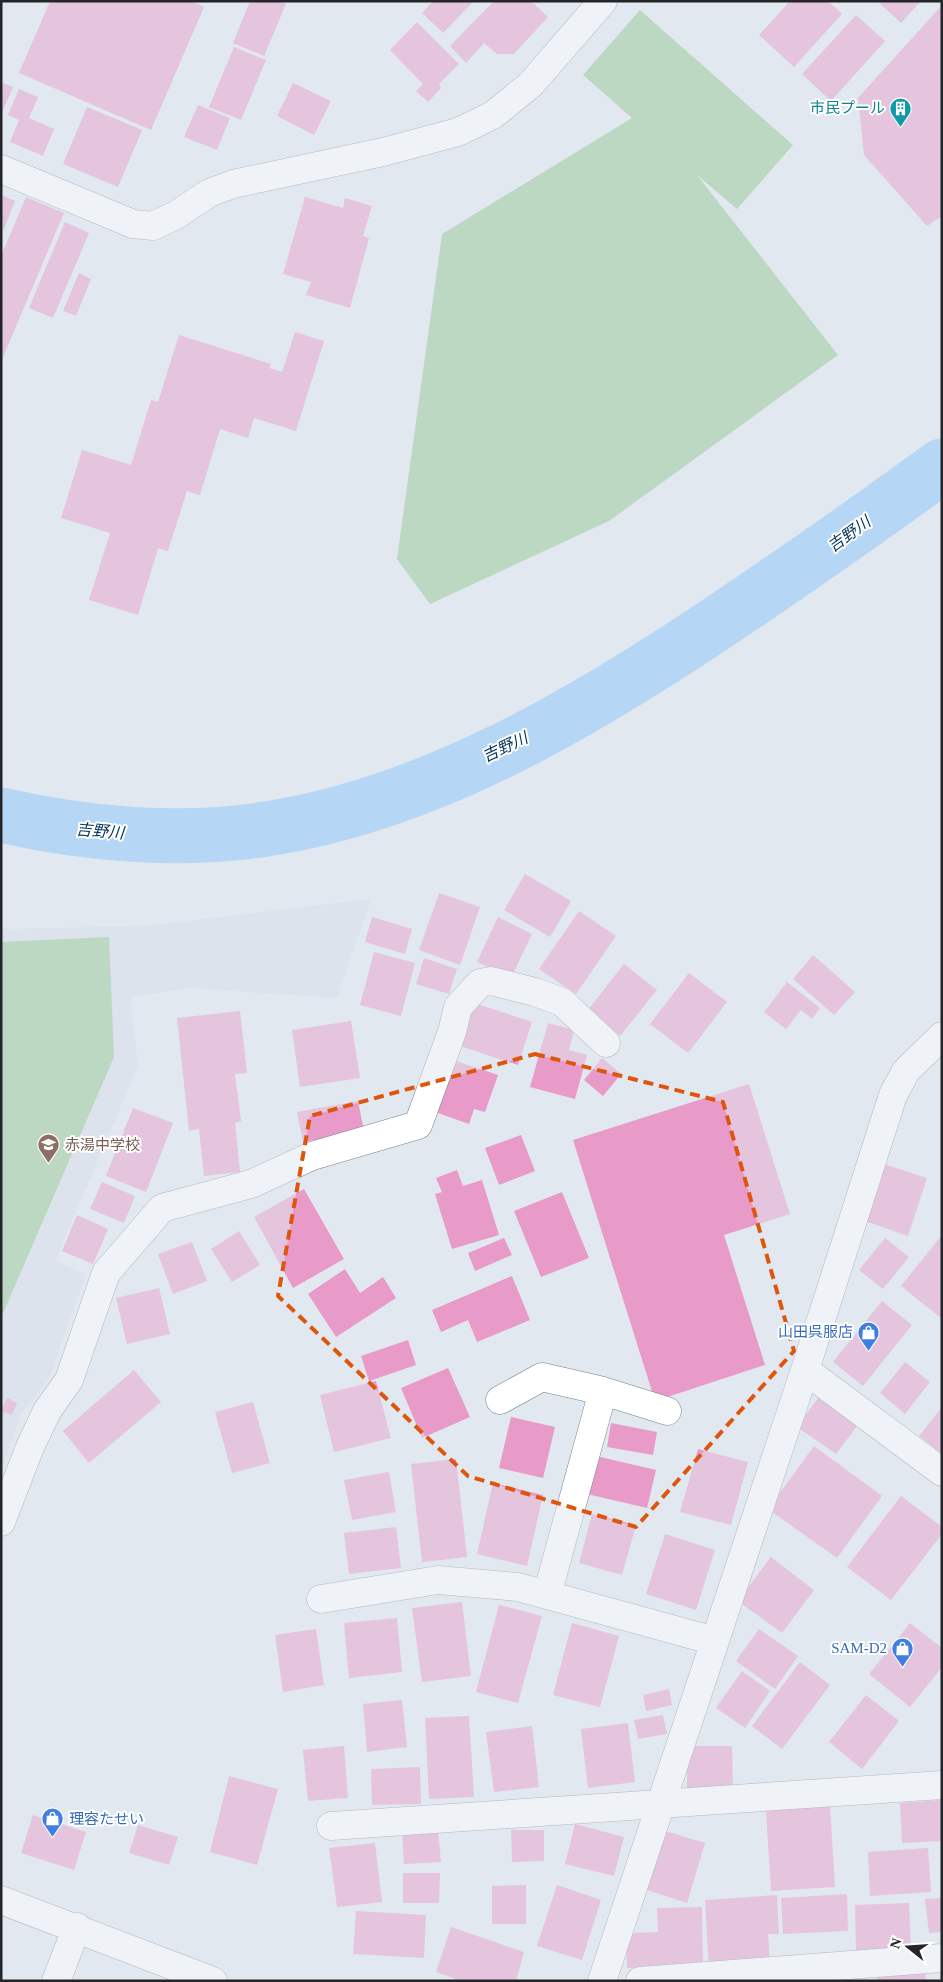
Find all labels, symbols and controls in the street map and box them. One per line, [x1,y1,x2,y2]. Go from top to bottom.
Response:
building icon: 市民プール [889,96,913,127]
place label: 市民プール [810,100,885,116]
water label: 吉野川 [825,512,875,555]
water label: 吉野川 [480,728,532,765]
water label: 吉野川 [75,820,127,842]
school or university icon: 赤湯中学校 [37,1133,61,1164]
place label: 赤湯中学校 [65,1137,140,1153]
shop icon: 山田呉服店 [857,1320,881,1351]
place label: 山田呉服店 [778,1324,853,1340]
shop icon: SAM-D2 [891,1636,915,1667]
place label: SAM-D2 [831,1640,887,1656]
shop icon: 理容たせい [41,1807,65,1838]
place label: 理容たせい [69,1811,144,1827]
north arrow [883,1922,933,1972]
text: N [887,1936,905,1950]

